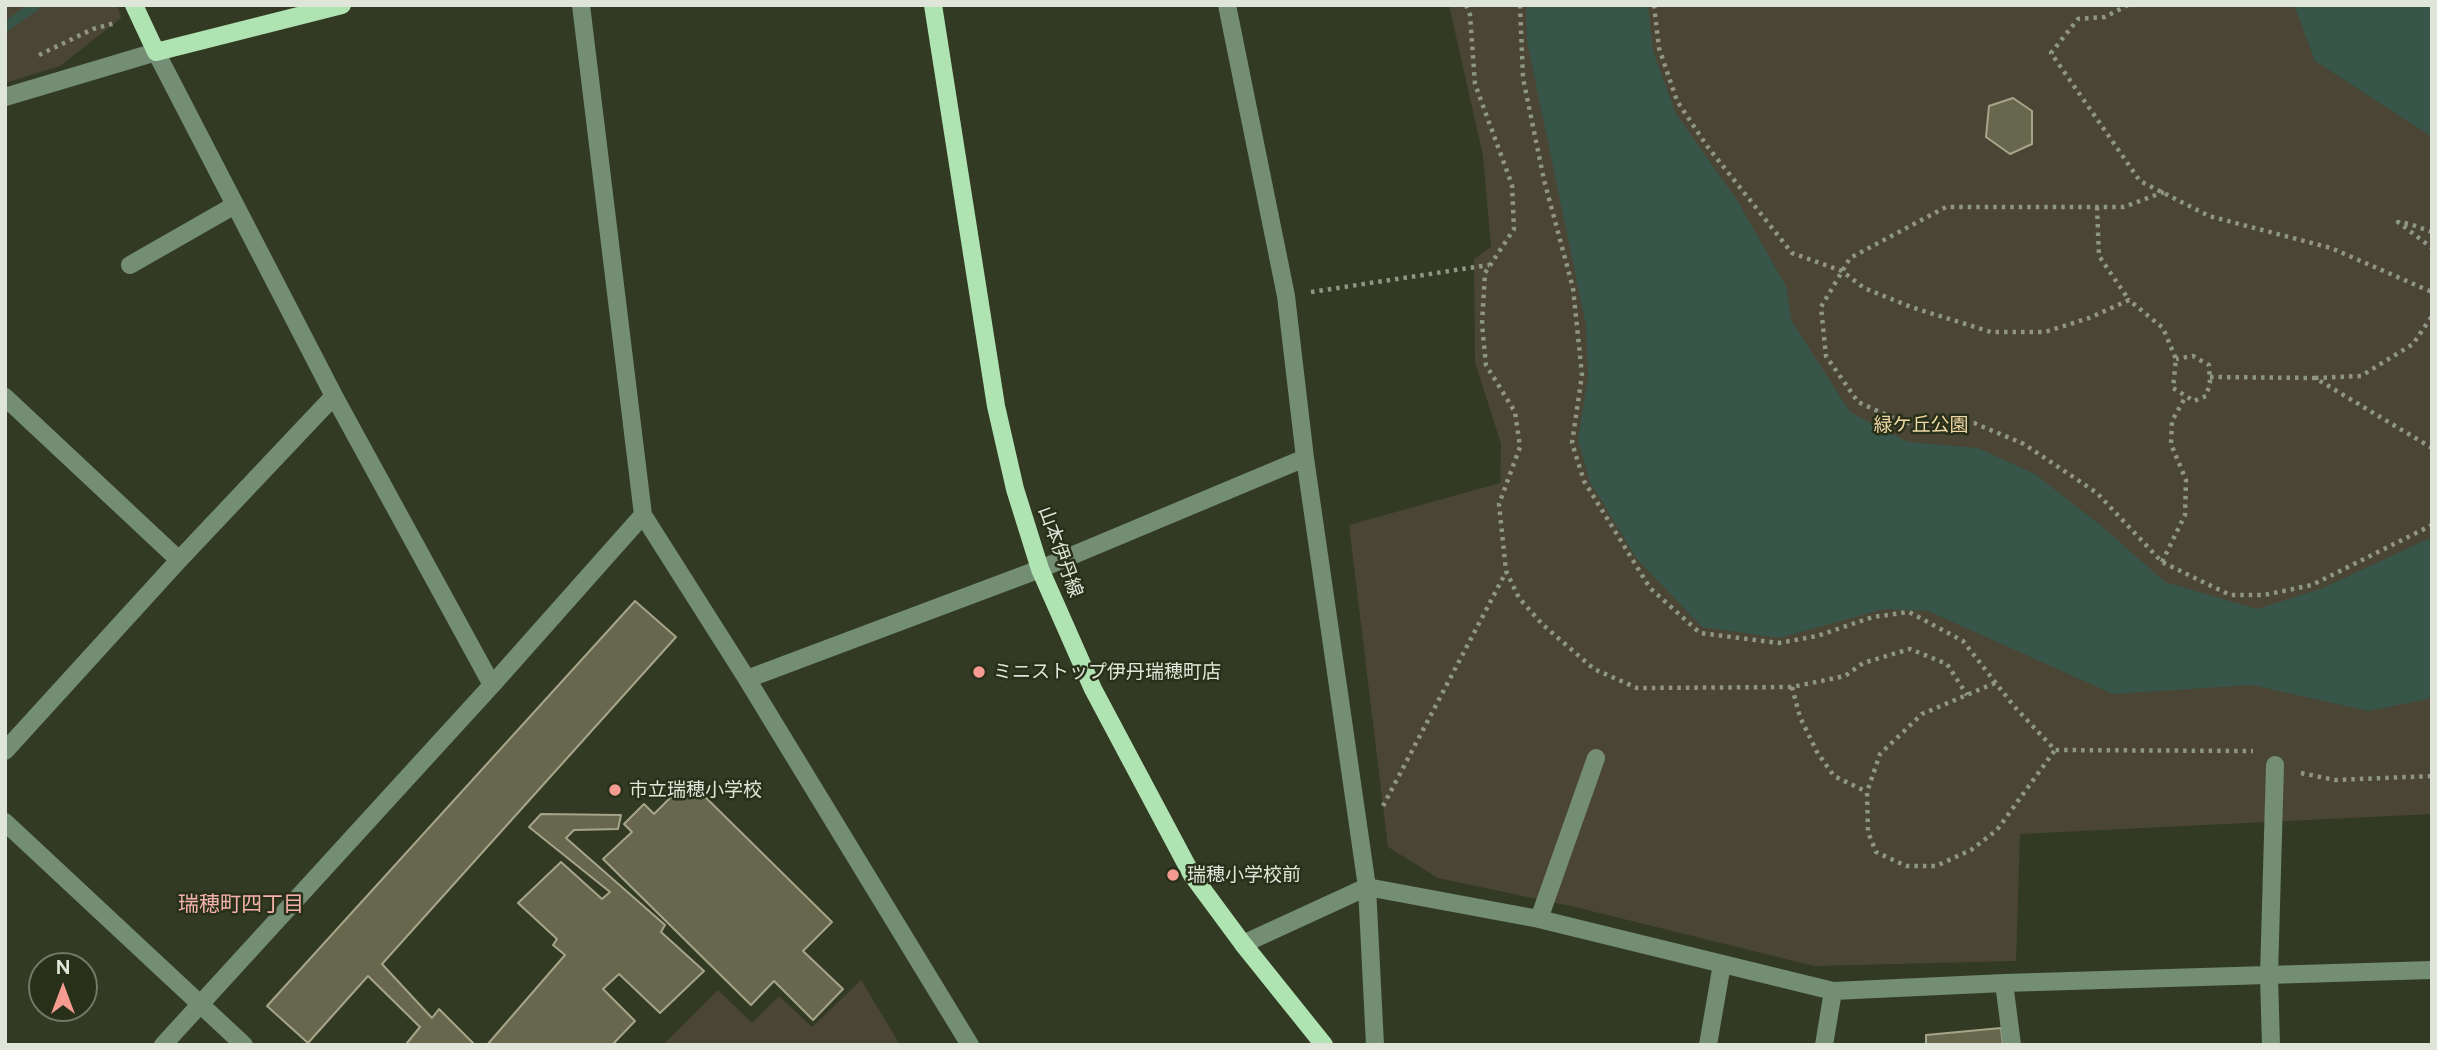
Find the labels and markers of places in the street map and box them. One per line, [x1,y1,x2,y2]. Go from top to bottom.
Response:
place label: ミニストップ伊丹瑞穂町店 [993,661,1221,683]
marker: ミニストップ伊丹瑞穂町店 [971,664,987,680]
place label: 市立瑞穂小学校 [629,779,762,801]
marker: 市立瑞穂小学校 [607,782,623,798]
place label: 瑞穂小学校前 [1187,864,1301,886]
marker: 瑞穂小学校前 [1165,867,1181,883]

